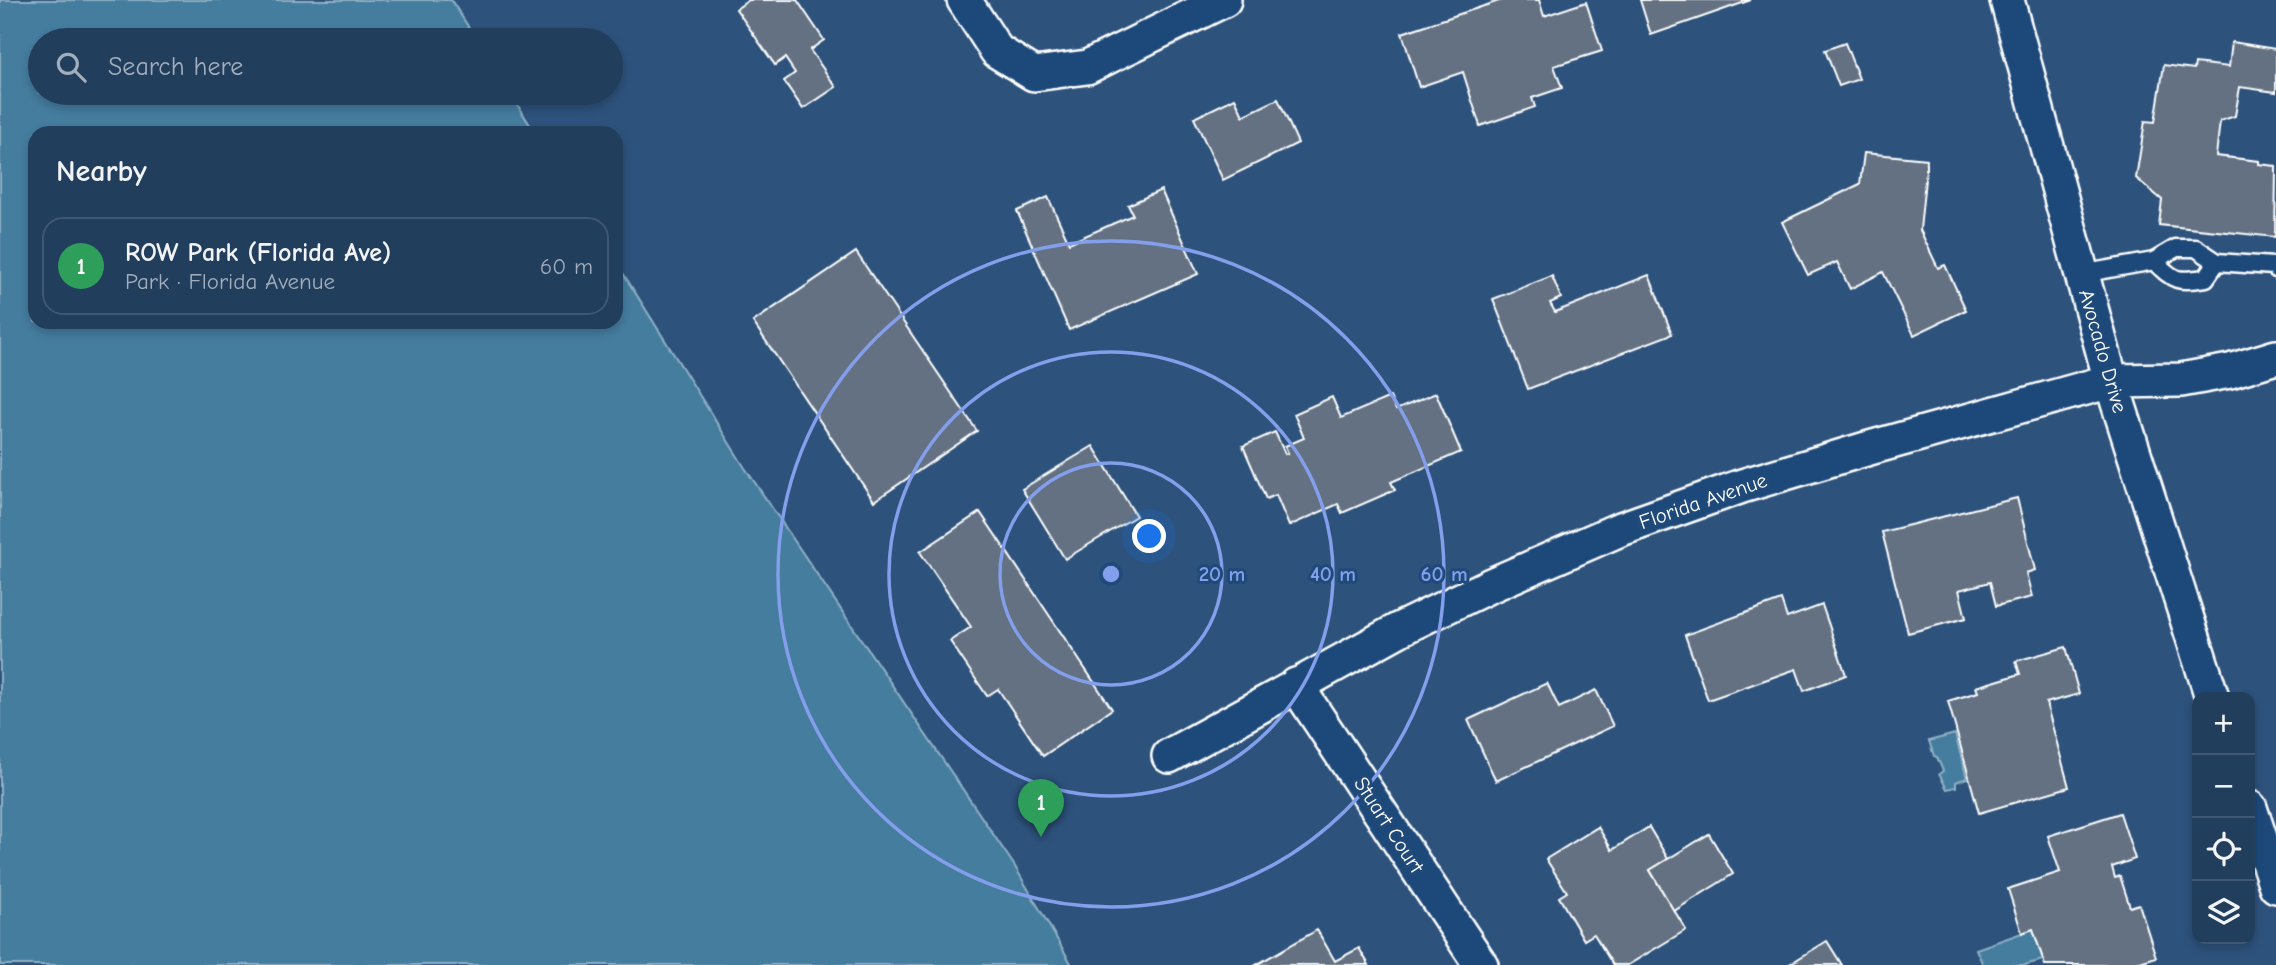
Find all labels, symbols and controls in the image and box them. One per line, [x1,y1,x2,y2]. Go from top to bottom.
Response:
search box [28,28,623,105]
icon: search [52,48,90,86]
text: Search here [108,52,243,82]
text: Nearby [56,154,147,189]
text: ROW Park (Florida Ave) [125,238,391,268]
text: 1 [76,253,86,280]
text: 60 m [540,253,593,280]
text: Park · Florida Avenue [125,268,335,295]
street label: Avocado Drive [2074,287,2132,415]
street label: Florida Avenue [1636,468,1770,534]
your location [1132,519,1166,553]
centre of rings [1099,562,1123,586]
text: 20 m [1199,562,1245,586]
text: 40 m [1310,562,1356,586]
text: 60 m [1420,562,1468,586]
map controls [2192,692,2255,944]
button: + [2192,692,2255,755]
button: − [2192,755,2255,818]
street label: Stuart Court [1349,773,1429,878]
pin: 1 [1018,779,1064,837]
button: locate [2192,818,2255,881]
button: layers [2192,881,2255,944]

